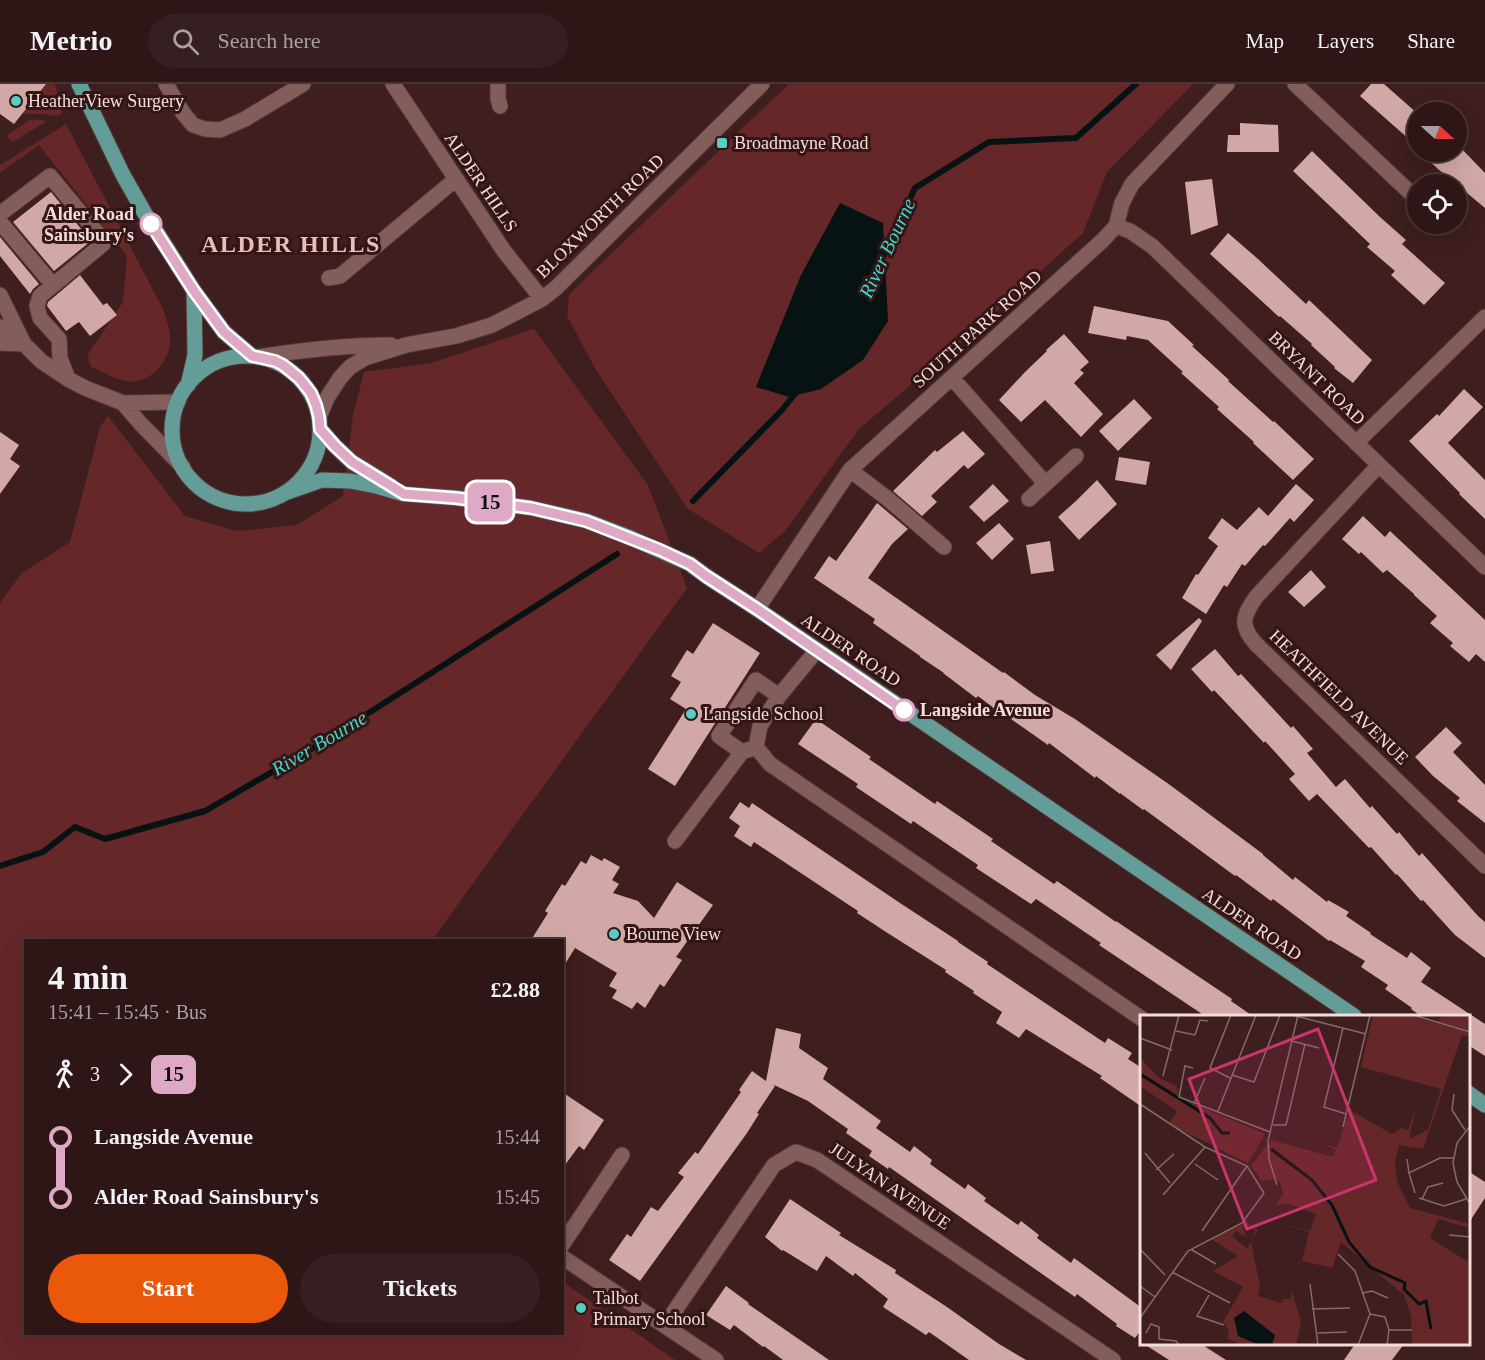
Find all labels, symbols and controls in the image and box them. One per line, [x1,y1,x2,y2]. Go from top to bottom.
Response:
search box [148,14,568,68]
text: Metrio [30,25,112,56]
icon: search [169,25,202,58]
text: Search here [217,28,321,53]
text: Map [1246,29,1284,53]
text: Layers [1317,29,1374,53]
text: Share [1407,29,1455,53]
place label: HeatherView Surgery [28,91,184,111]
marker: HeatherView Surgery [9,94,23,108]
north arrow [1407,102,1467,162]
map controls [1407,102,1467,234]
street label: ALDER HILLS [440,129,522,235]
place label: Broadmayne Road [734,133,868,153]
marker: Broadmayne Road [715,136,729,150]
street label: BLOXWORTH ROAD [532,150,668,282]
button: locate [1407,174,1467,234]
water label: River Bourne [854,195,920,302]
place label: Alder Road Sainsbury's [44,204,134,245]
marker: Alder Road Sainsbury's [140,213,162,235]
district label: ALDER HILLS [201,231,381,257]
street label: SOUTH PARK ROAD [908,266,1046,392]
street label: BRYANT ROAD [1265,327,1369,429]
line badge: 15 [463,482,517,522]
text: 15 [480,490,501,514]
street label: ALDER ROAD [798,609,904,691]
street label: HEATHFIELD AVENUE [1265,625,1413,769]
marker: Langside Avenue [893,699,915,721]
place label: Langside Avenue [920,700,1050,720]
place label: Langside School [703,704,823,724]
water label: River Bourne [267,706,371,781]
marker: Langside School [684,707,698,721]
street label: ALDER ROAD [1199,883,1305,965]
place label: Bourne View [626,924,721,944]
marker: Bourne View [607,927,621,941]
text: 4 min [48,960,128,996]
text: £2.88 [491,977,540,1002]
text: 15:41 – 15:45 · Bus [48,1001,207,1023]
inset map [1140,1015,1470,1345]
icon: walk [48,1058,81,1091]
icon: forward [109,1058,142,1091]
text: 15 [163,1062,184,1086]
text: 3 [90,1063,100,1085]
text: Langside Avenue [94,1124,253,1149]
text: 15:44 [494,1126,540,1148]
street label: JULYAN AVENUE [826,1138,954,1234]
text: Alder Road Sainsbury's [94,1184,319,1209]
text: 15:45 [494,1186,540,1208]
button: Start [48,1254,288,1323]
button: Tickets [300,1254,540,1323]
place label: Talbot Primary School [593,1288,706,1329]
marker: Talbot Primary School [574,1301,588,1315]

